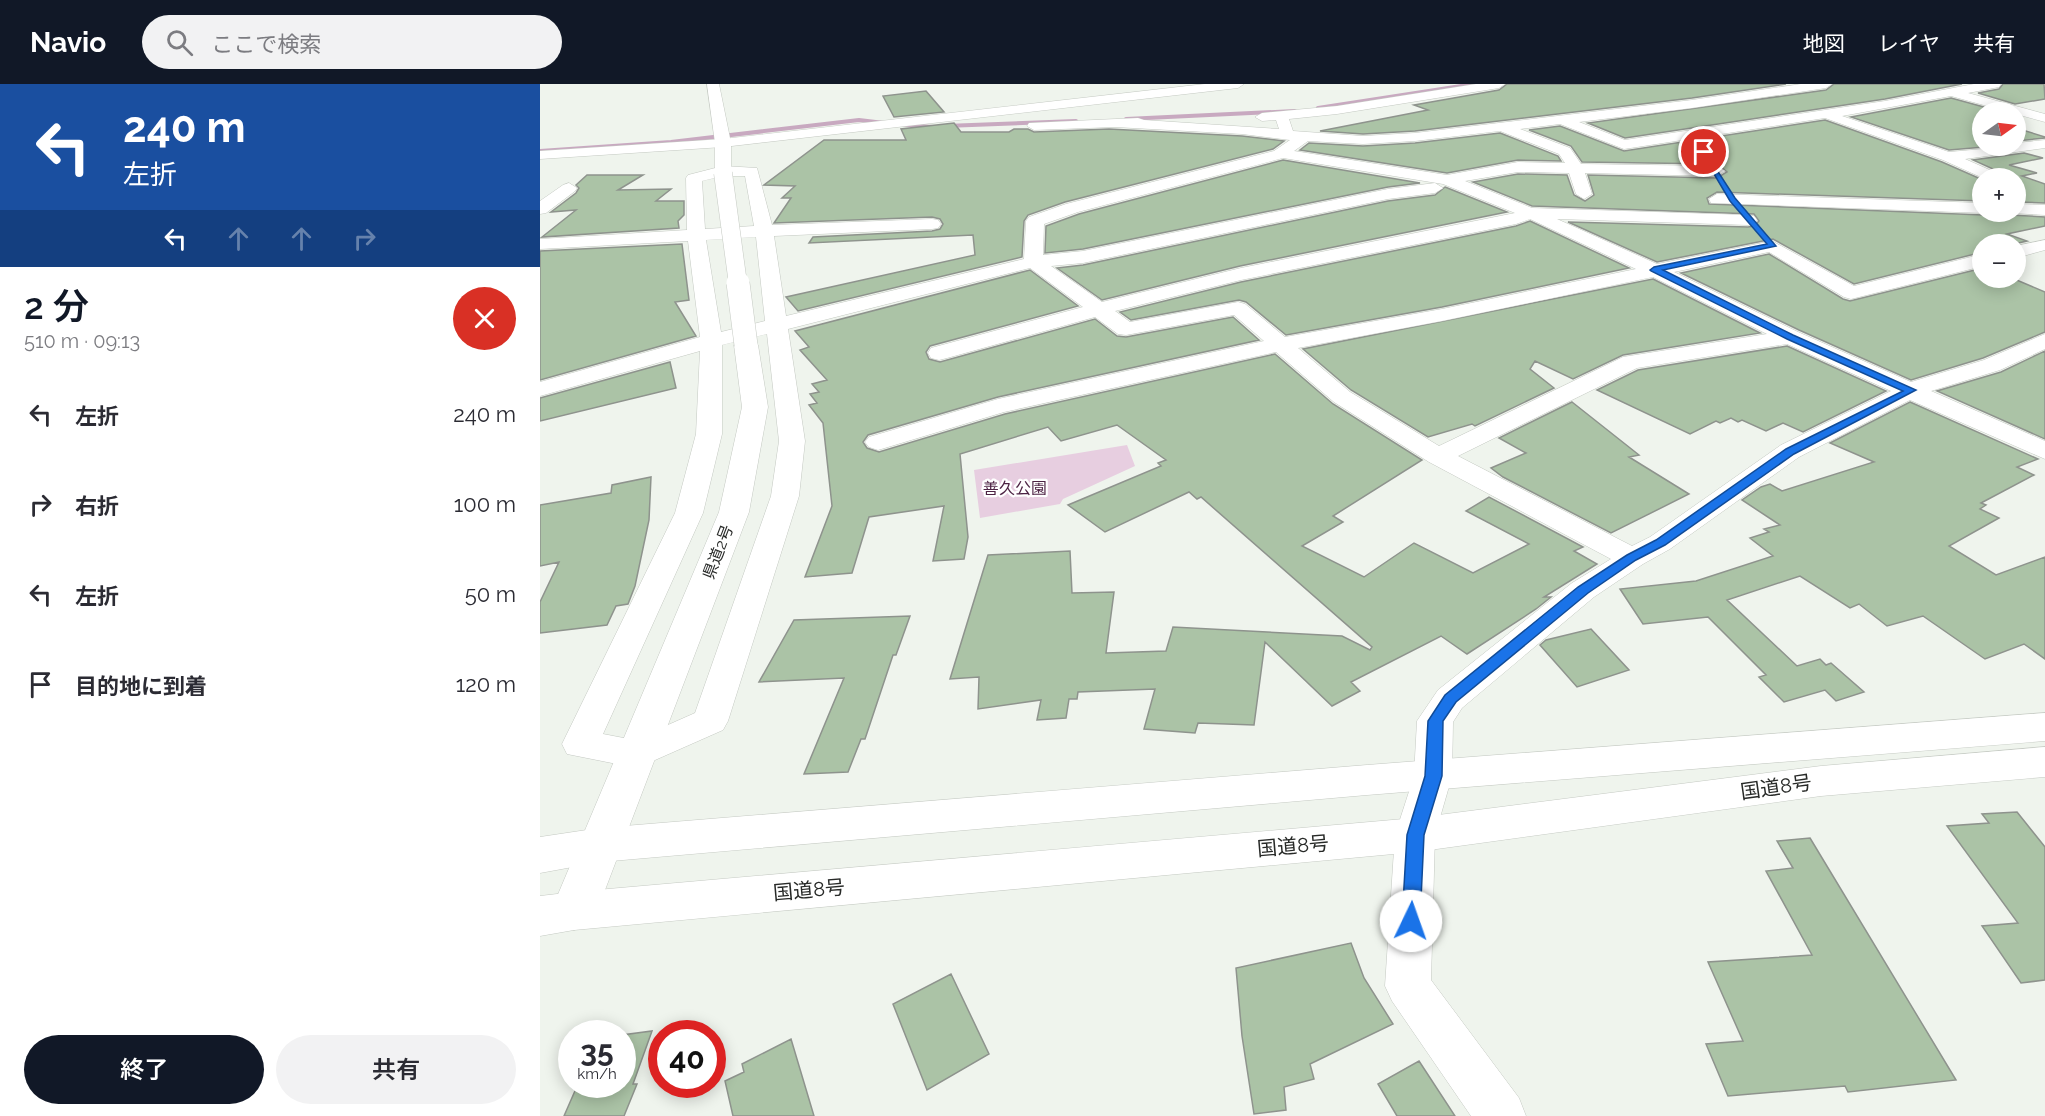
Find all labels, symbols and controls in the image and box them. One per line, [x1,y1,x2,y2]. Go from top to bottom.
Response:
search box [142,15,562,69]
text: Navio [30,26,106,59]
icon: search [163,26,196,59]
text: ここで検索 [211,31,321,57]
text: 地図 [1803,31,1845,56]
text: レイヤ [1878,31,1940,56]
text: 共有 [1973,31,2015,56]
north arrow [1972,102,2026,156]
map controls [1972,102,2026,288]
text: 240 m [123,103,246,152]
icon: left [24,108,102,186]
pin [1678,126,1729,177]
icon: arrive [1687,135,1720,168]
text: 左折 [123,159,177,190]
button: + [1972,168,2026,222]
icon: left [159,222,192,255]
icon: ahead [222,222,255,255]
icon: ahead [285,222,318,255]
icon: right [348,222,381,255]
button: − [1972,234,2026,288]
text: 2 分 [24,285,89,327]
button: close [453,287,516,350]
text: 510 m · 09:13 [24,329,140,353]
icon: left [24,398,57,431]
text: 240 m [453,401,516,427]
text: 左折 [75,403,119,429]
park label: 善久公園 [983,479,1047,498]
icon: right [24,488,57,521]
text: 100 m [454,491,516,517]
text: 右折 [75,493,119,519]
street label: 県道2号 [699,522,737,582]
icon: left [24,578,57,611]
text: 50 m [465,581,516,607]
text: 左折 [75,583,119,609]
icon: arrive [24,668,57,701]
text: 120 m [456,671,516,697]
text: 目的地に到着 [75,673,207,699]
street label: 国道8号 [1739,770,1813,804]
street label: 国道8号 [1256,831,1330,861]
street label: 国道8号 [772,875,846,905]
position arrow [1379,889,1443,953]
speed limit sign: 40 [648,1020,726,1098]
text: 35 [580,1034,614,1069]
button: 終了 [24,1035,264,1104]
button: 共有 [276,1035,516,1104]
text: km/h [577,1065,617,1083]

